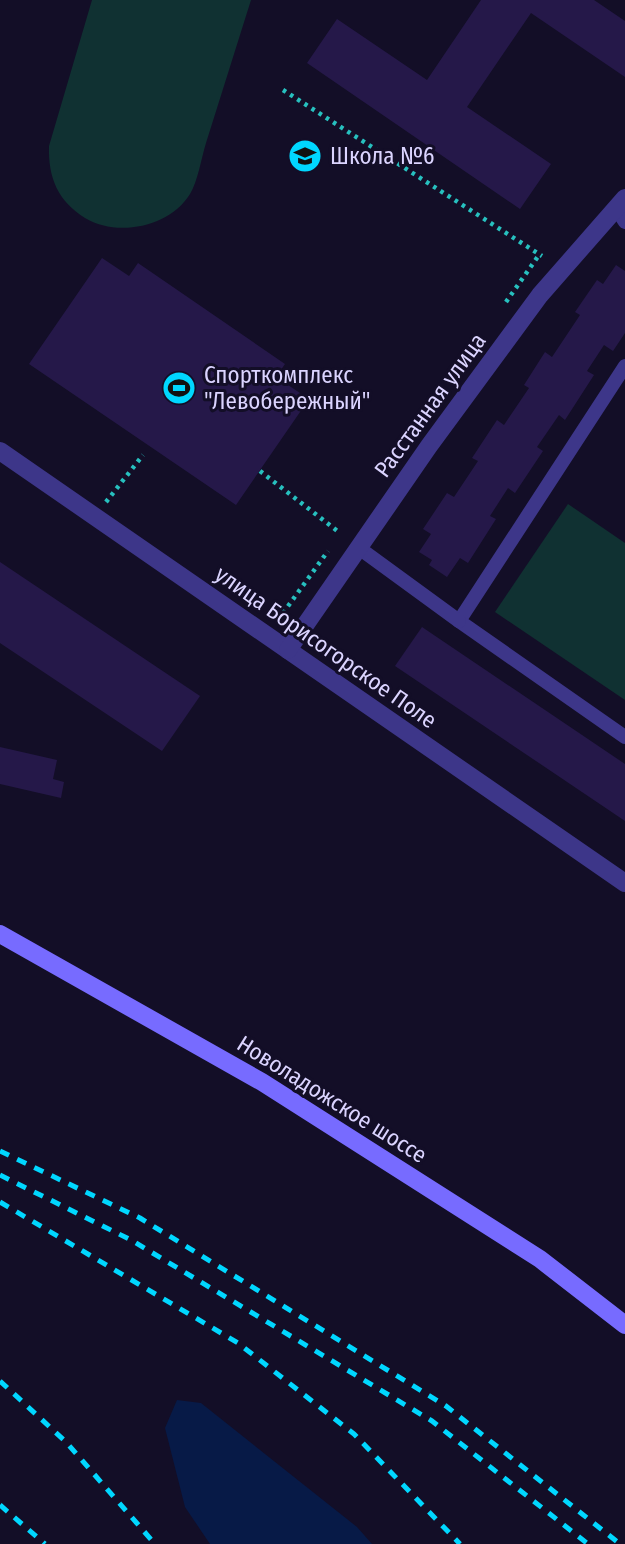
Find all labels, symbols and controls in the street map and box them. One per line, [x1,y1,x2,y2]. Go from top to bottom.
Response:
school or university icon: Школа №6 [286,137,324,175]
place label: Школа №6 [330,142,434,170]
street label: Расстанная улица [368,327,492,483]
place label: Спорткомплекс "Левобережный" [204,361,370,415]
sports icon: Спорткомплекс "Левобережный" [160,369,198,407]
street label: улица Борисогорское Поле [210,560,442,734]
street label: Новоладожское шоссе [232,1029,432,1169]

